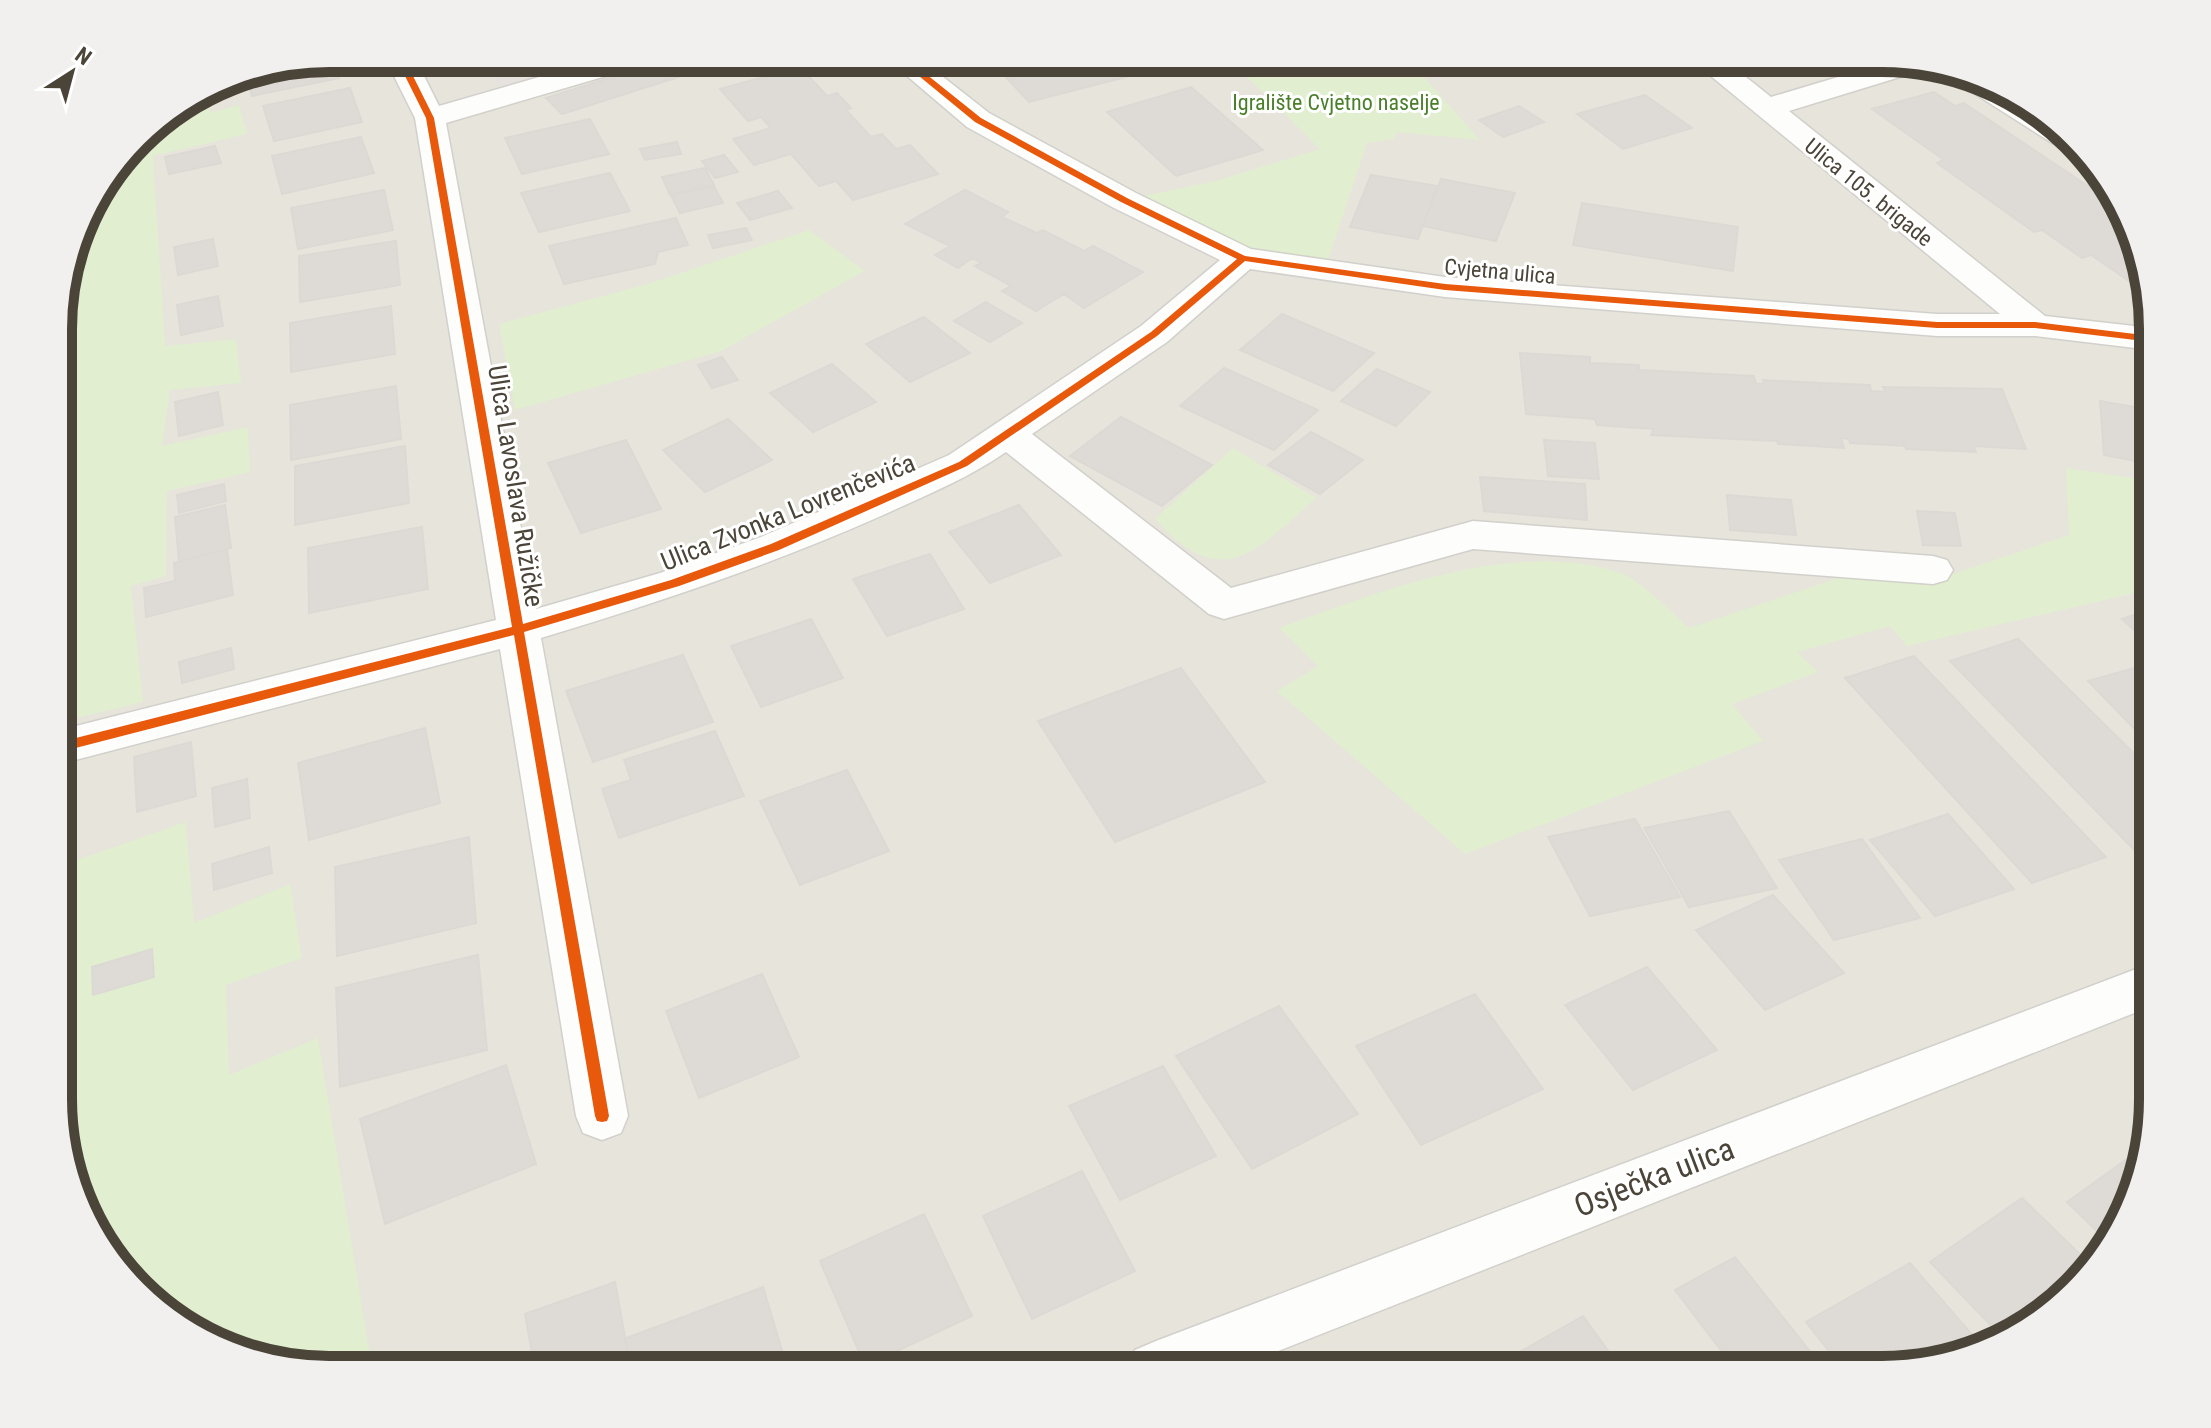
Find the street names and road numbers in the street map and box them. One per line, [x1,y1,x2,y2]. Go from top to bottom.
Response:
street label: Ulica 105. brigade [1800,133,1938,251]
street label: Cvjetna ulica [1443,254,1556,289]
street label: Ulica Lavoslava Ružičke [482,363,550,609]
street label: Ulica Zvonka Lovrenčevića [657,447,919,577]
street label: Osječka ulica [1569,1129,1739,1225]

